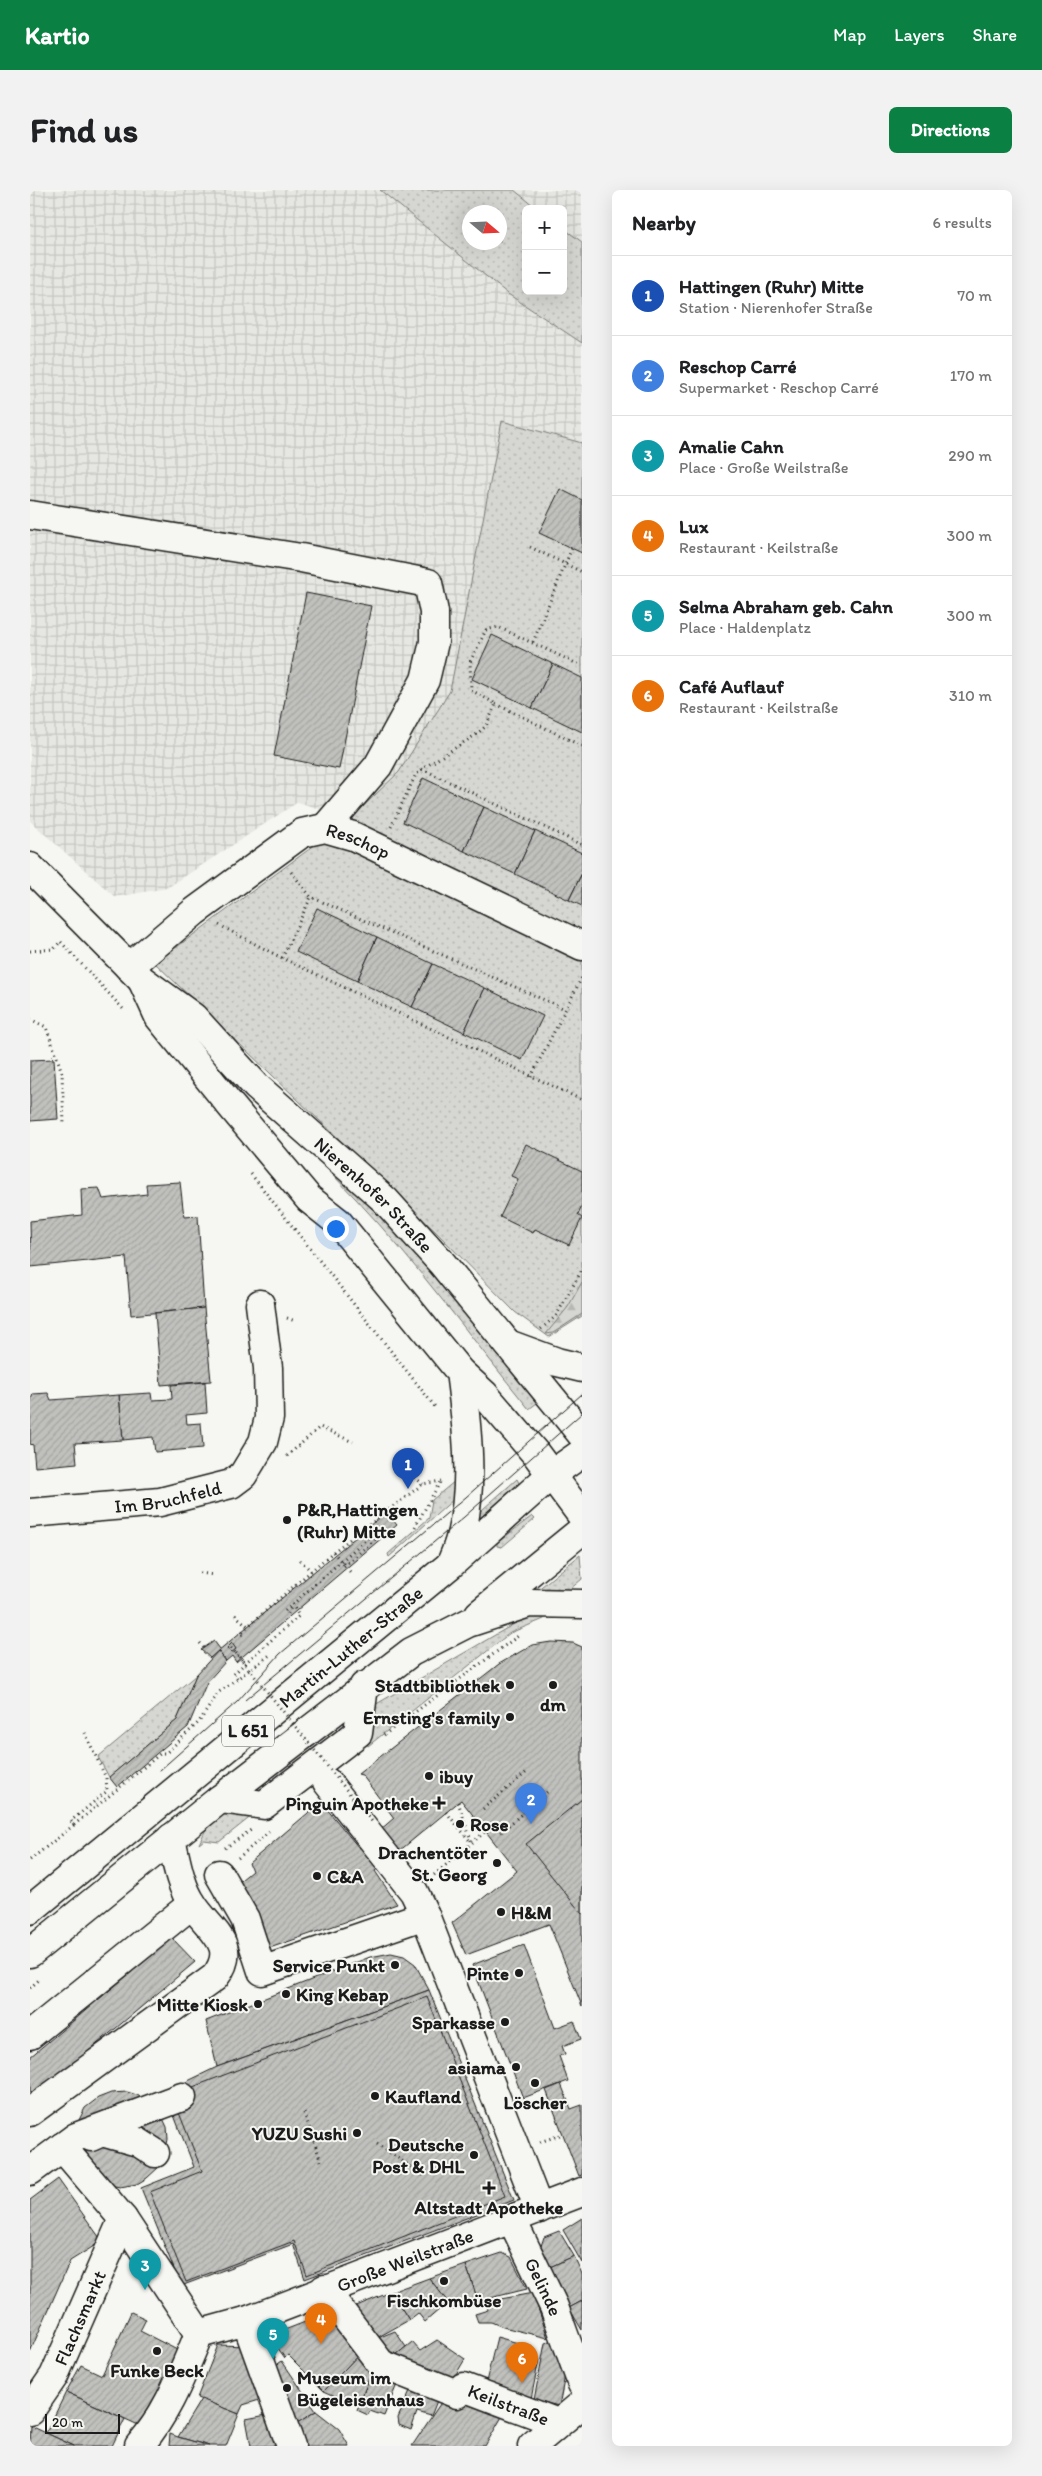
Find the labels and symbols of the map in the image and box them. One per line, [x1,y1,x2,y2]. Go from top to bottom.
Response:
north arrow [462,205,507,250]
street label: Reschop [323,818,394,864]
street label: Nierenhofer Straße [309,1132,438,1258]
your location [323,1216,349,1242]
pin: 1 [392,1448,424,1489]
street label: Im Bruchfeld [113,1476,224,1518]
place label: P&R,Hattingen (Ruhr) Mitte [297,1498,418,1543]
marker: P&R,Hattingen (Ruhr) Mitte [281,1514,293,1526]
street label: Martin-Luther-Straße [274,1581,428,1713]
place label: Stadtbibliothek [375,1674,500,1697]
marker: Stadtbibliothek [504,1679,516,1691]
marker: dm [547,1679,559,1691]
place label: dm [540,1693,567,1716]
place label: Ernsting's family [363,1706,500,1729]
marker: Ernsting's family [504,1711,516,1723]
road number: L 651 [222,1715,274,1746]
place label: ibuy [439,1765,473,1788]
marker: ibuy [423,1770,435,1782]
pin: 2 [515,1783,547,1824]
place label: Pinguin Apotheke [285,1792,429,1815]
marker: Pinguin Apotheke [433,1797,445,1809]
place label: Rose [470,1813,509,1836]
marker: Rose [454,1818,466,1830]
place label: Drachentöter St. Georg [378,1841,488,1886]
marker: Drachentöter St. Georg [491,1857,503,1869]
place label: C&A [327,1865,364,1888]
marker: C&A [311,1870,323,1882]
place label: H&M [511,1901,552,1924]
marker: H&M [495,1906,507,1918]
place label: Service Punkt [273,1954,385,1977]
marker: Service Punkt [389,1959,401,1971]
place label: Pinte [466,1962,509,1985]
marker: Pinte [513,1967,525,1979]
place label: King Kebap [296,1983,388,2006]
marker: King Kebap [280,1988,292,2000]
place label: Mitte Kiosk [157,1993,248,2016]
marker: Mitte Kiosk [252,1998,264,2010]
place label: Sparkasse [412,2011,495,2034]
marker: Sparkasse [499,2016,511,2028]
place label: asiama [448,2056,507,2079]
marker: asiama [510,2061,522,2073]
marker: Löscher [529,2077,541,2089]
place label: Kaufland [385,2085,462,2108]
marker: Kaufland [369,2090,381,2102]
place label: Löscher [503,2091,567,2114]
place label: YUZU Sushi [251,2122,347,2145]
marker: YUZU Sushi [351,2127,363,2139]
place label: Deutsche Post & DHL [372,2133,464,2178]
marker: Deutsche Post & DHL [468,2149,480,2161]
marker: Altstadt Apotheke [483,2182,495,2194]
place label: Altstadt Apotheke [414,2196,563,2219]
street label: Große Weilstraße [334,2224,477,2297]
pin: 3 [129,2249,161,2290]
street label: Gelinde [520,2254,567,2319]
street label: Flachsmarkt [49,2267,111,2369]
marker: Fischkombüse [438,2275,450,2287]
place label: Fischkombüse [387,2289,501,2312]
pin: 4 [305,2303,337,2344]
pin: 5 [257,2318,289,2359]
pin: 6 [506,2342,538,2383]
marker: Funke Beck [151,2345,163,2357]
place label: Funke Beck [110,2359,204,2382]
place label: Museum im Bügeleisenhaus [297,2366,425,2411]
street label: Keilstraße [465,2379,552,2431]
marker: Museum im Bügeleisenhaus [281,2382,293,2394]
scale bar [45,2411,120,2434]

